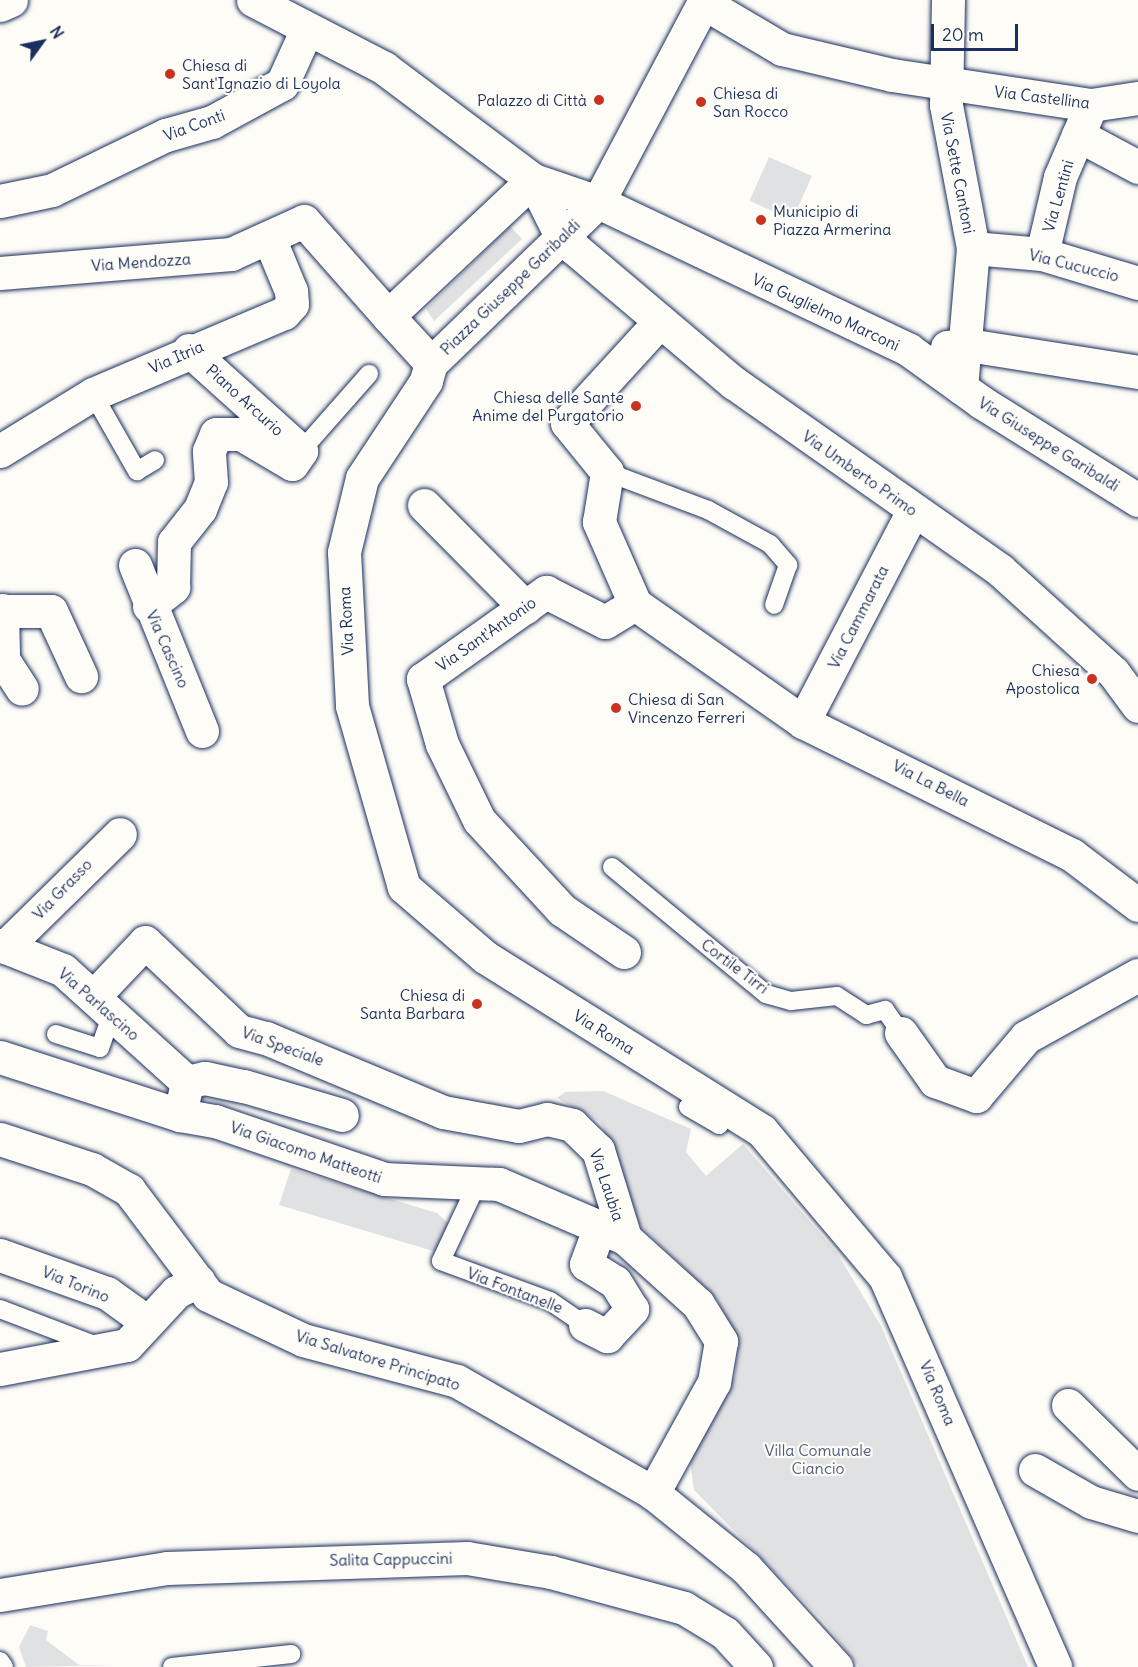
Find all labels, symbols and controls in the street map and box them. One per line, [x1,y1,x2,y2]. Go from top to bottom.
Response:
north arrow [12,12,72,72]
scale bar [934,12,1021,50]
text: N [46,22,68,42]
text: 20 m [942,23,984,46]
place label: Chiesa di Sant'Ignazio di Loyola [182,55,341,93]
marker: Chiesa di Sant'Ignazio di Loyola [163,67,177,81]
street label: Via Castellina [993,82,1091,112]
place label: Chiesa di San Rocco [713,83,788,121]
place label: Palazzo di Città [477,90,587,110]
marker: Palazzo di Città [592,93,606,107]
marker: Chiesa di San Rocco [694,95,708,109]
street label: Via Conti [161,105,227,145]
street label: Via Sette Cantoni [937,111,979,235]
street label: Via Lentini [1039,158,1077,234]
place label: Municipio di Piazza Armerina [773,201,891,239]
marker: Municipio di Piazza Armerina [754,213,768,227]
street label: Piazza Giuseppe Garibaldi [436,215,584,359]
street label: Via Cucuccio [1027,245,1121,285]
street label: Via Mendozza [91,249,191,275]
street label: Via Guglielmo Marconi [749,269,903,355]
street label: Via Itria [146,336,206,378]
street label: Piano Arcurio [202,360,288,440]
place label: Chiesa delle Sante Anime del Purgatorio [472,387,624,425]
street label: Via Giuseppe Garibaldi [975,393,1123,495]
marker: Chiesa delle Sante Anime del Purgatorio [629,399,643,413]
street label: Via Umberto Primo [799,426,921,520]
street label: Via Cammarata [824,562,892,672]
street label: Via Roma [335,586,357,656]
street label: Via Sant'Antonio [433,593,539,675]
street label: Via Cascino [142,607,194,691]
place label: Chiesa Apostolica [1006,660,1080,698]
marker: Chiesa Apostolica [1085,672,1099,686]
place label: Chiesa di San Vincenzo Ferreri [628,689,745,727]
marker: Chiesa di San Vincenzo Ferreri [609,701,623,715]
street label: Via La Bella [889,755,973,811]
street label: Via Grasso [28,855,96,923]
street label: Cortile Tirri [697,934,773,998]
street label: Via Parlascino [54,963,144,1045]
place label: Chiesa di Santa Barbara [360,985,465,1023]
marker: Chiesa di Santa Barbara [470,997,484,1011]
street label: Via Roma [570,1006,638,1058]
street label: Via Speciale [239,1022,327,1070]
street label: Via Giacomo Matteotti [228,1117,384,1187]
street label: Via Laubia [586,1146,628,1224]
street label: Via Torino [39,1262,113,1306]
street label: Via Fontanelle [464,1263,566,1317]
street label: Via Salvatore Principato [293,1326,463,1394]
street label: Via Roma [916,1358,960,1428]
park label: Villa Comunale Ciancio [765,1440,871,1478]
street label: Salita Cappuccini [329,1548,453,1570]

